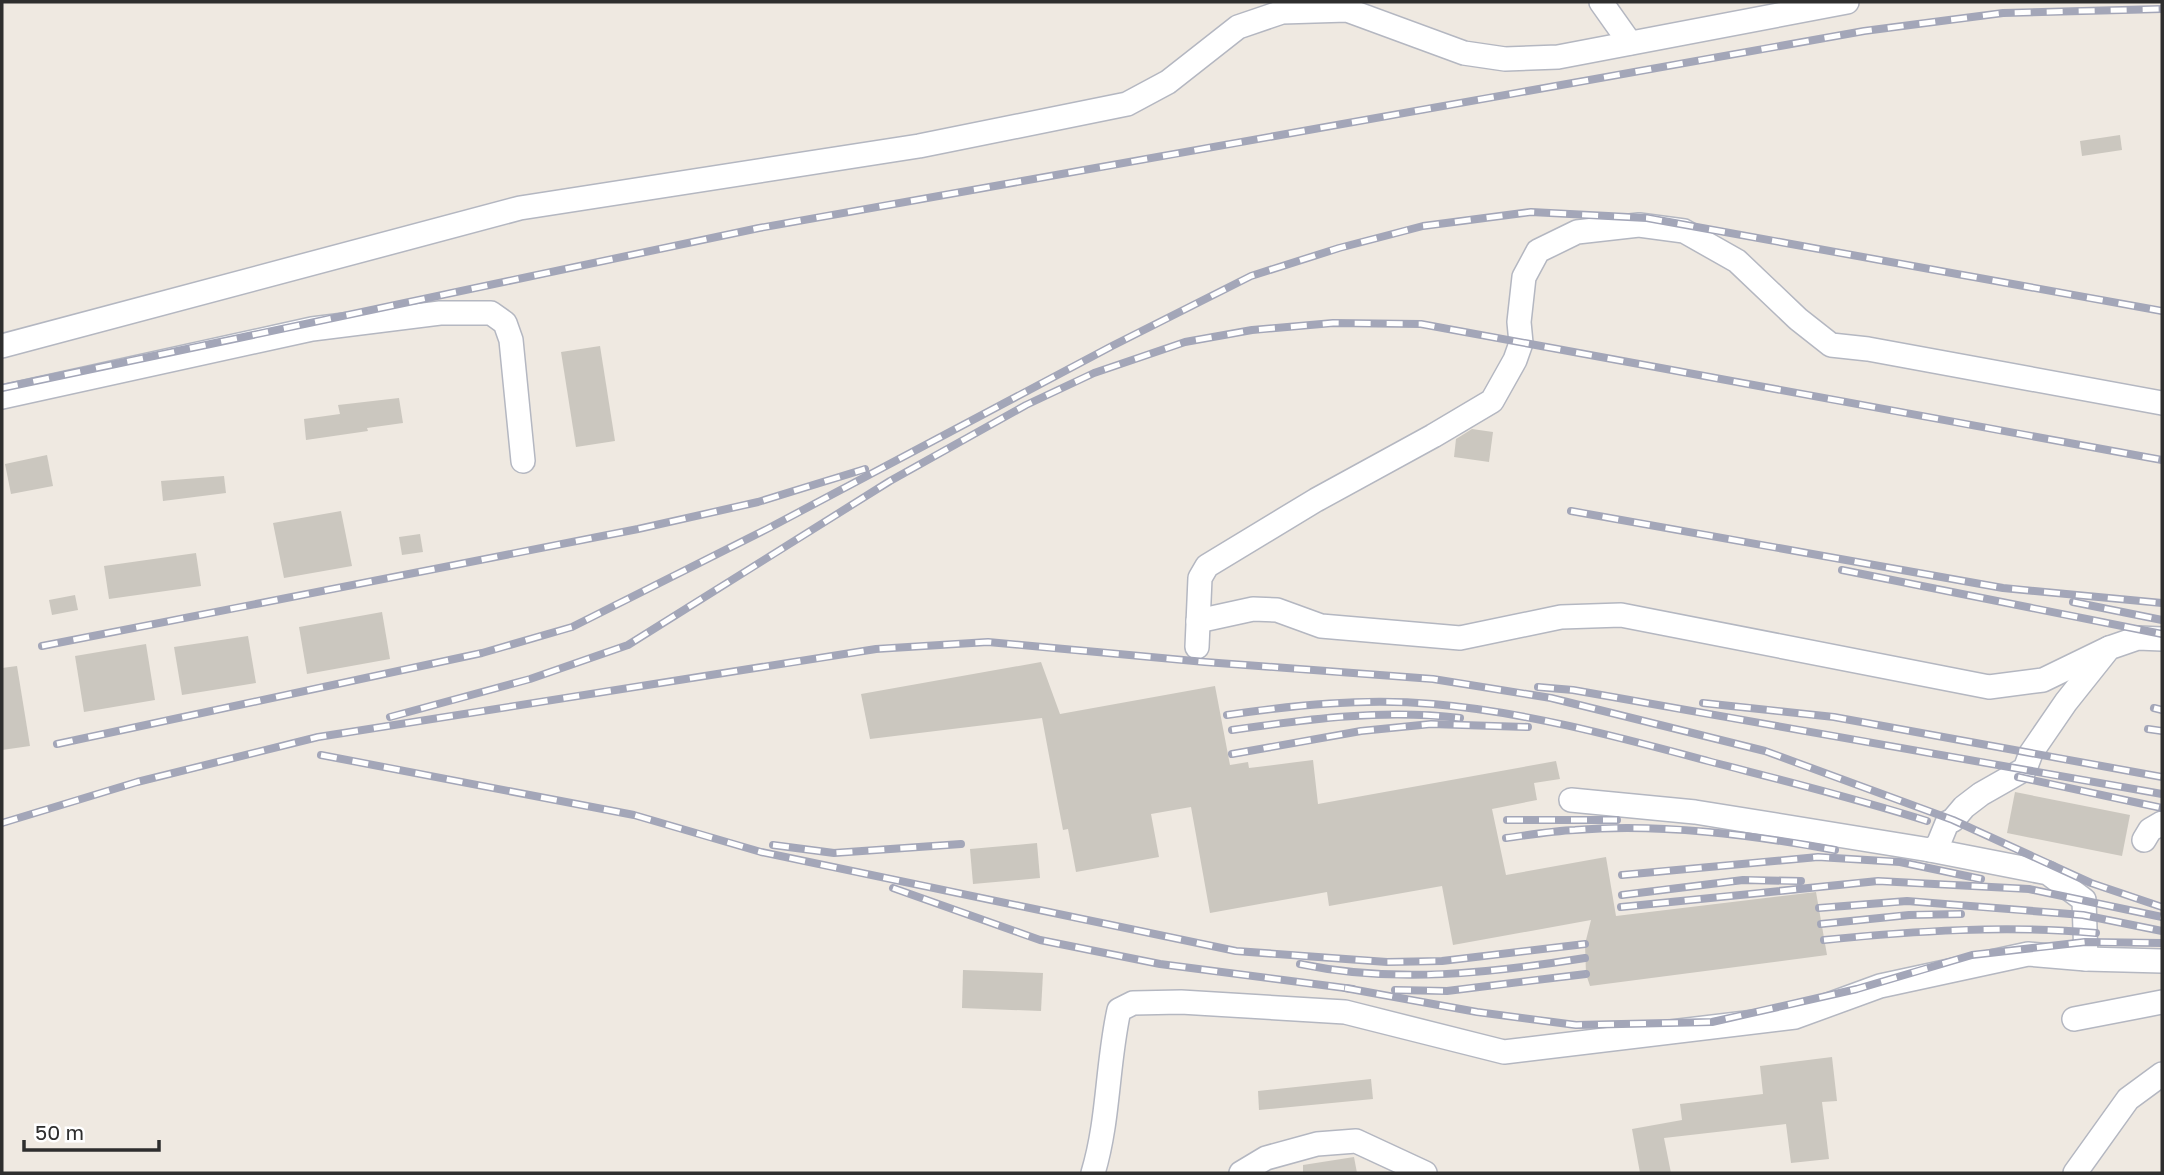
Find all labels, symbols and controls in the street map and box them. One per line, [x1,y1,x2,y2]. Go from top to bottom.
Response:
scale bar [24,1108,159,1152]
text: 50 m [35,1119,84,1145]

